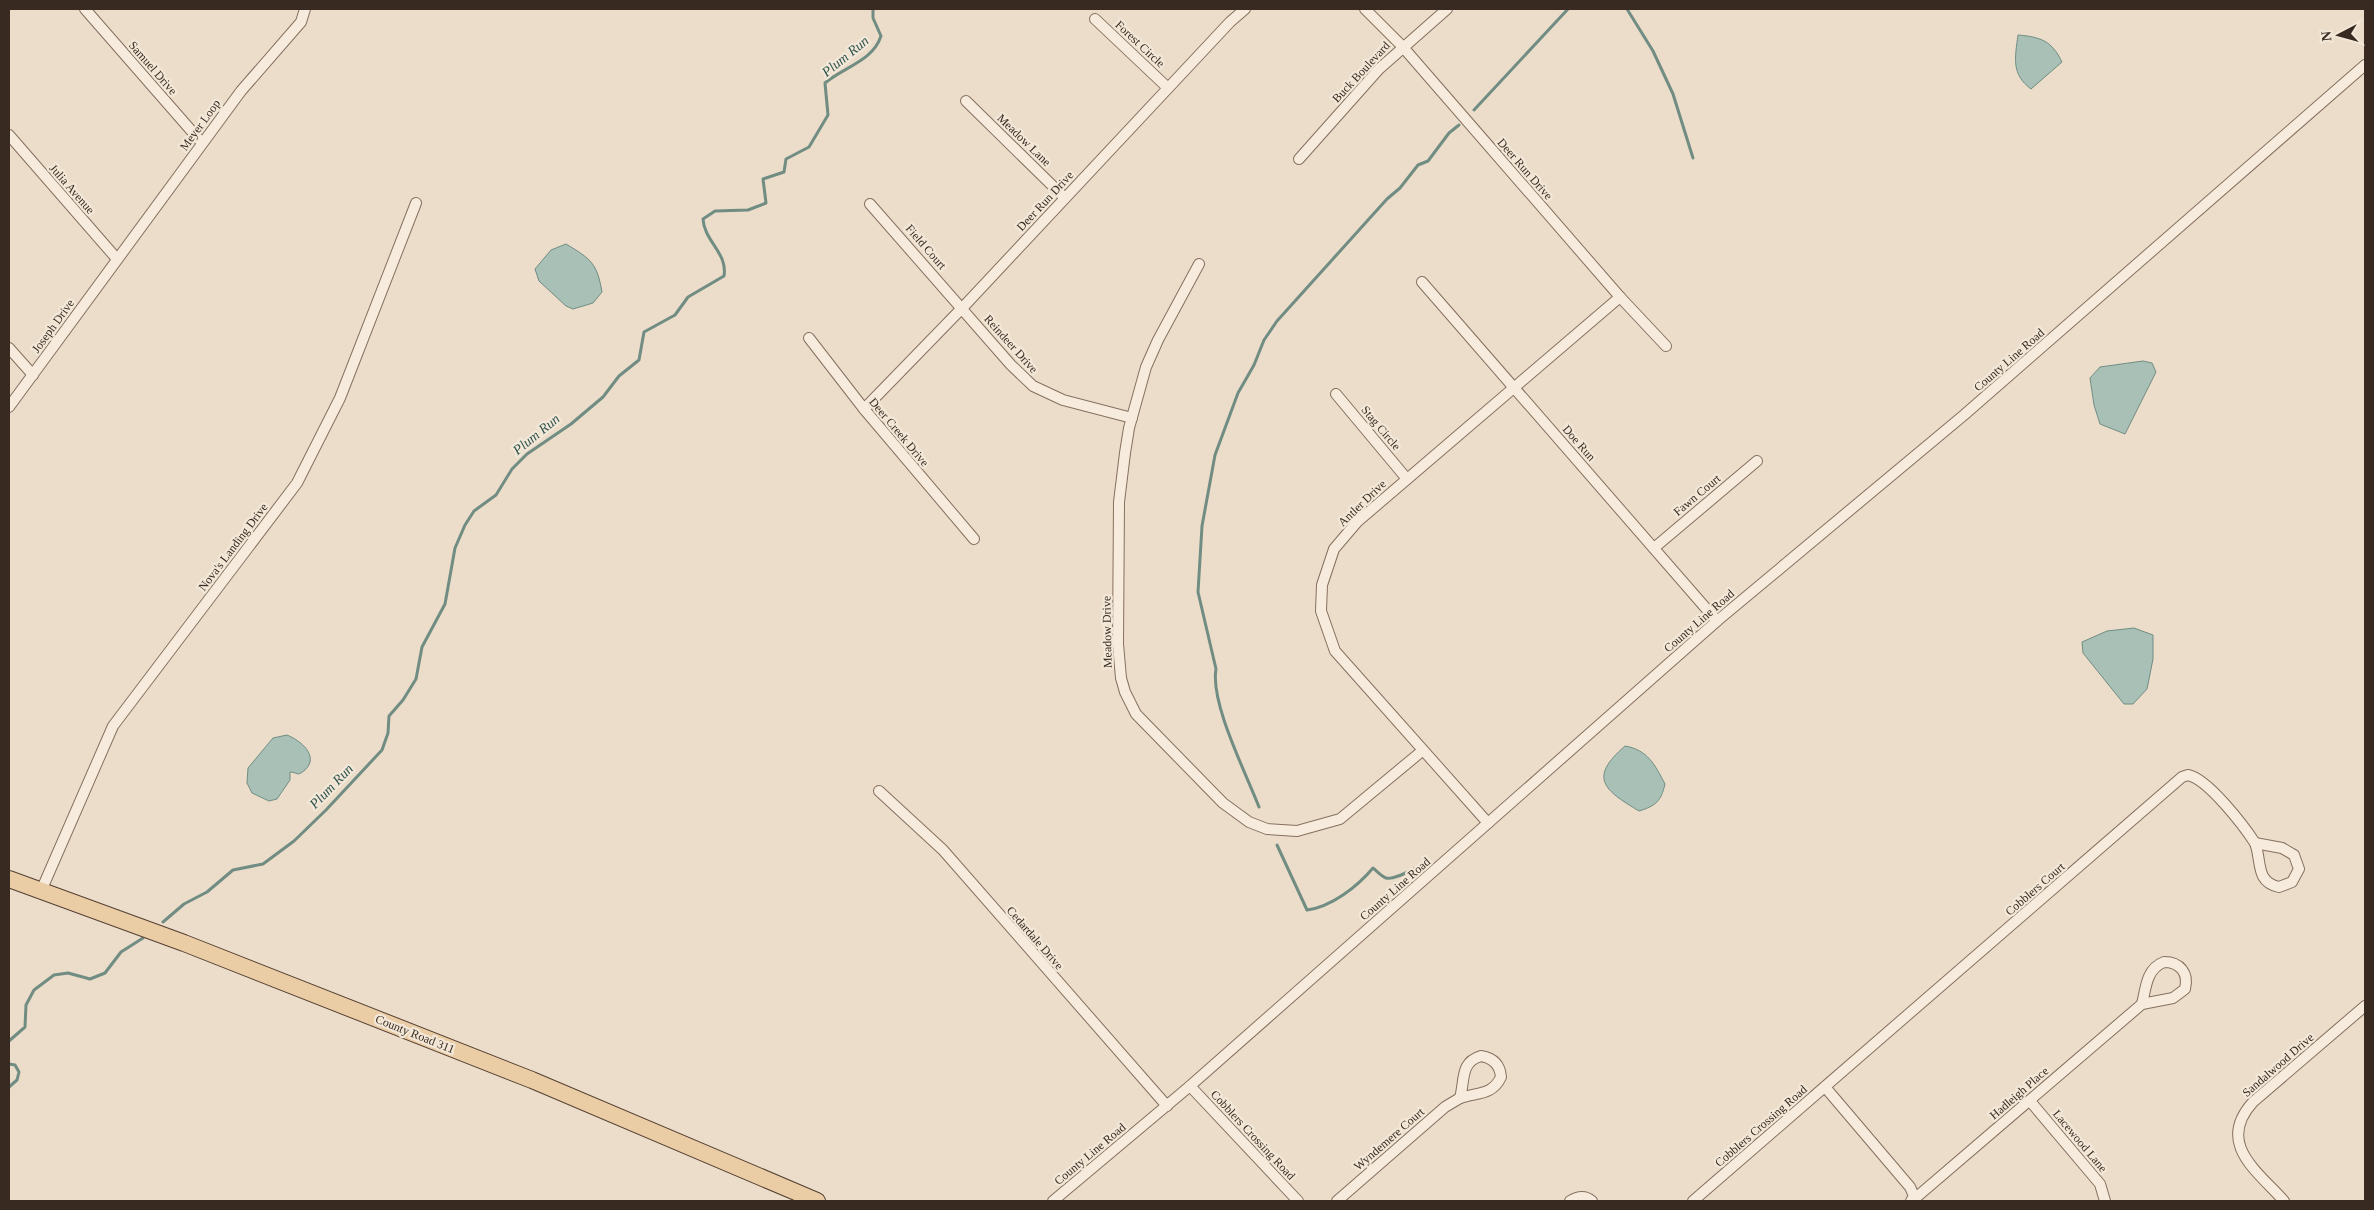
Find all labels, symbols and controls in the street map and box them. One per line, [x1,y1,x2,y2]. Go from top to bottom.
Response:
north arrow [2314,10,2364,60]
street label: Forest Circle [1112,18,1168,70]
text: N [2319,30,2335,42]
water label: Plum Run [818,33,872,80]
street label: Samuel Drive [126,38,180,98]
street label: Buck Boulevard [1329,39,1393,105]
street label: Meyer Loop [177,97,223,153]
street label: Meadow Lane [994,111,1054,169]
street label: Deer Run Drive [1495,135,1555,203]
street label: Julia Avenue [47,161,97,217]
street label: Deer Run Drive [1014,168,1076,234]
street label: Field Court [903,222,950,273]
street label: Joseph Drive [29,296,77,356]
street label: Reindeer Drive [981,312,1041,376]
street label: County Line Road [1971,326,2047,394]
street label: Deer Creek Drive [866,395,932,469]
street label: Stag Circle [1358,403,1404,453]
water label: Plum Run [509,411,563,458]
street label: Doe Run [1560,422,1598,464]
street label: Fawn Court [1671,471,1724,519]
street label: Antler Drive [1335,477,1389,529]
street label: Nova's Landing Drive [195,500,271,594]
street label: County Line Road [1661,587,1737,655]
street label: Meadow Drive [1099,596,1115,668]
water label: Plum Run [306,761,356,812]
street label: County Line Road [1357,855,1433,923]
street label: Cobblers Court [2003,859,2068,918]
street label: Cedardale Drive [1004,904,1066,972]
street label: County Road 311 [373,1012,457,1056]
street label: Sandalwood Drive [2240,1030,2316,1100]
street label: Hadleigh Place [1987,1064,2051,1122]
street label: Cobblers Crossing Road [1712,1082,1810,1170]
street label: Cobblers Crossing Road [1208,1087,1298,1183]
street label: Wyndemere Court [1351,1104,1427,1173]
street label: Lacewood Lane [2050,1107,2110,1175]
street label: County Line Road [1052,1120,1128,1188]

